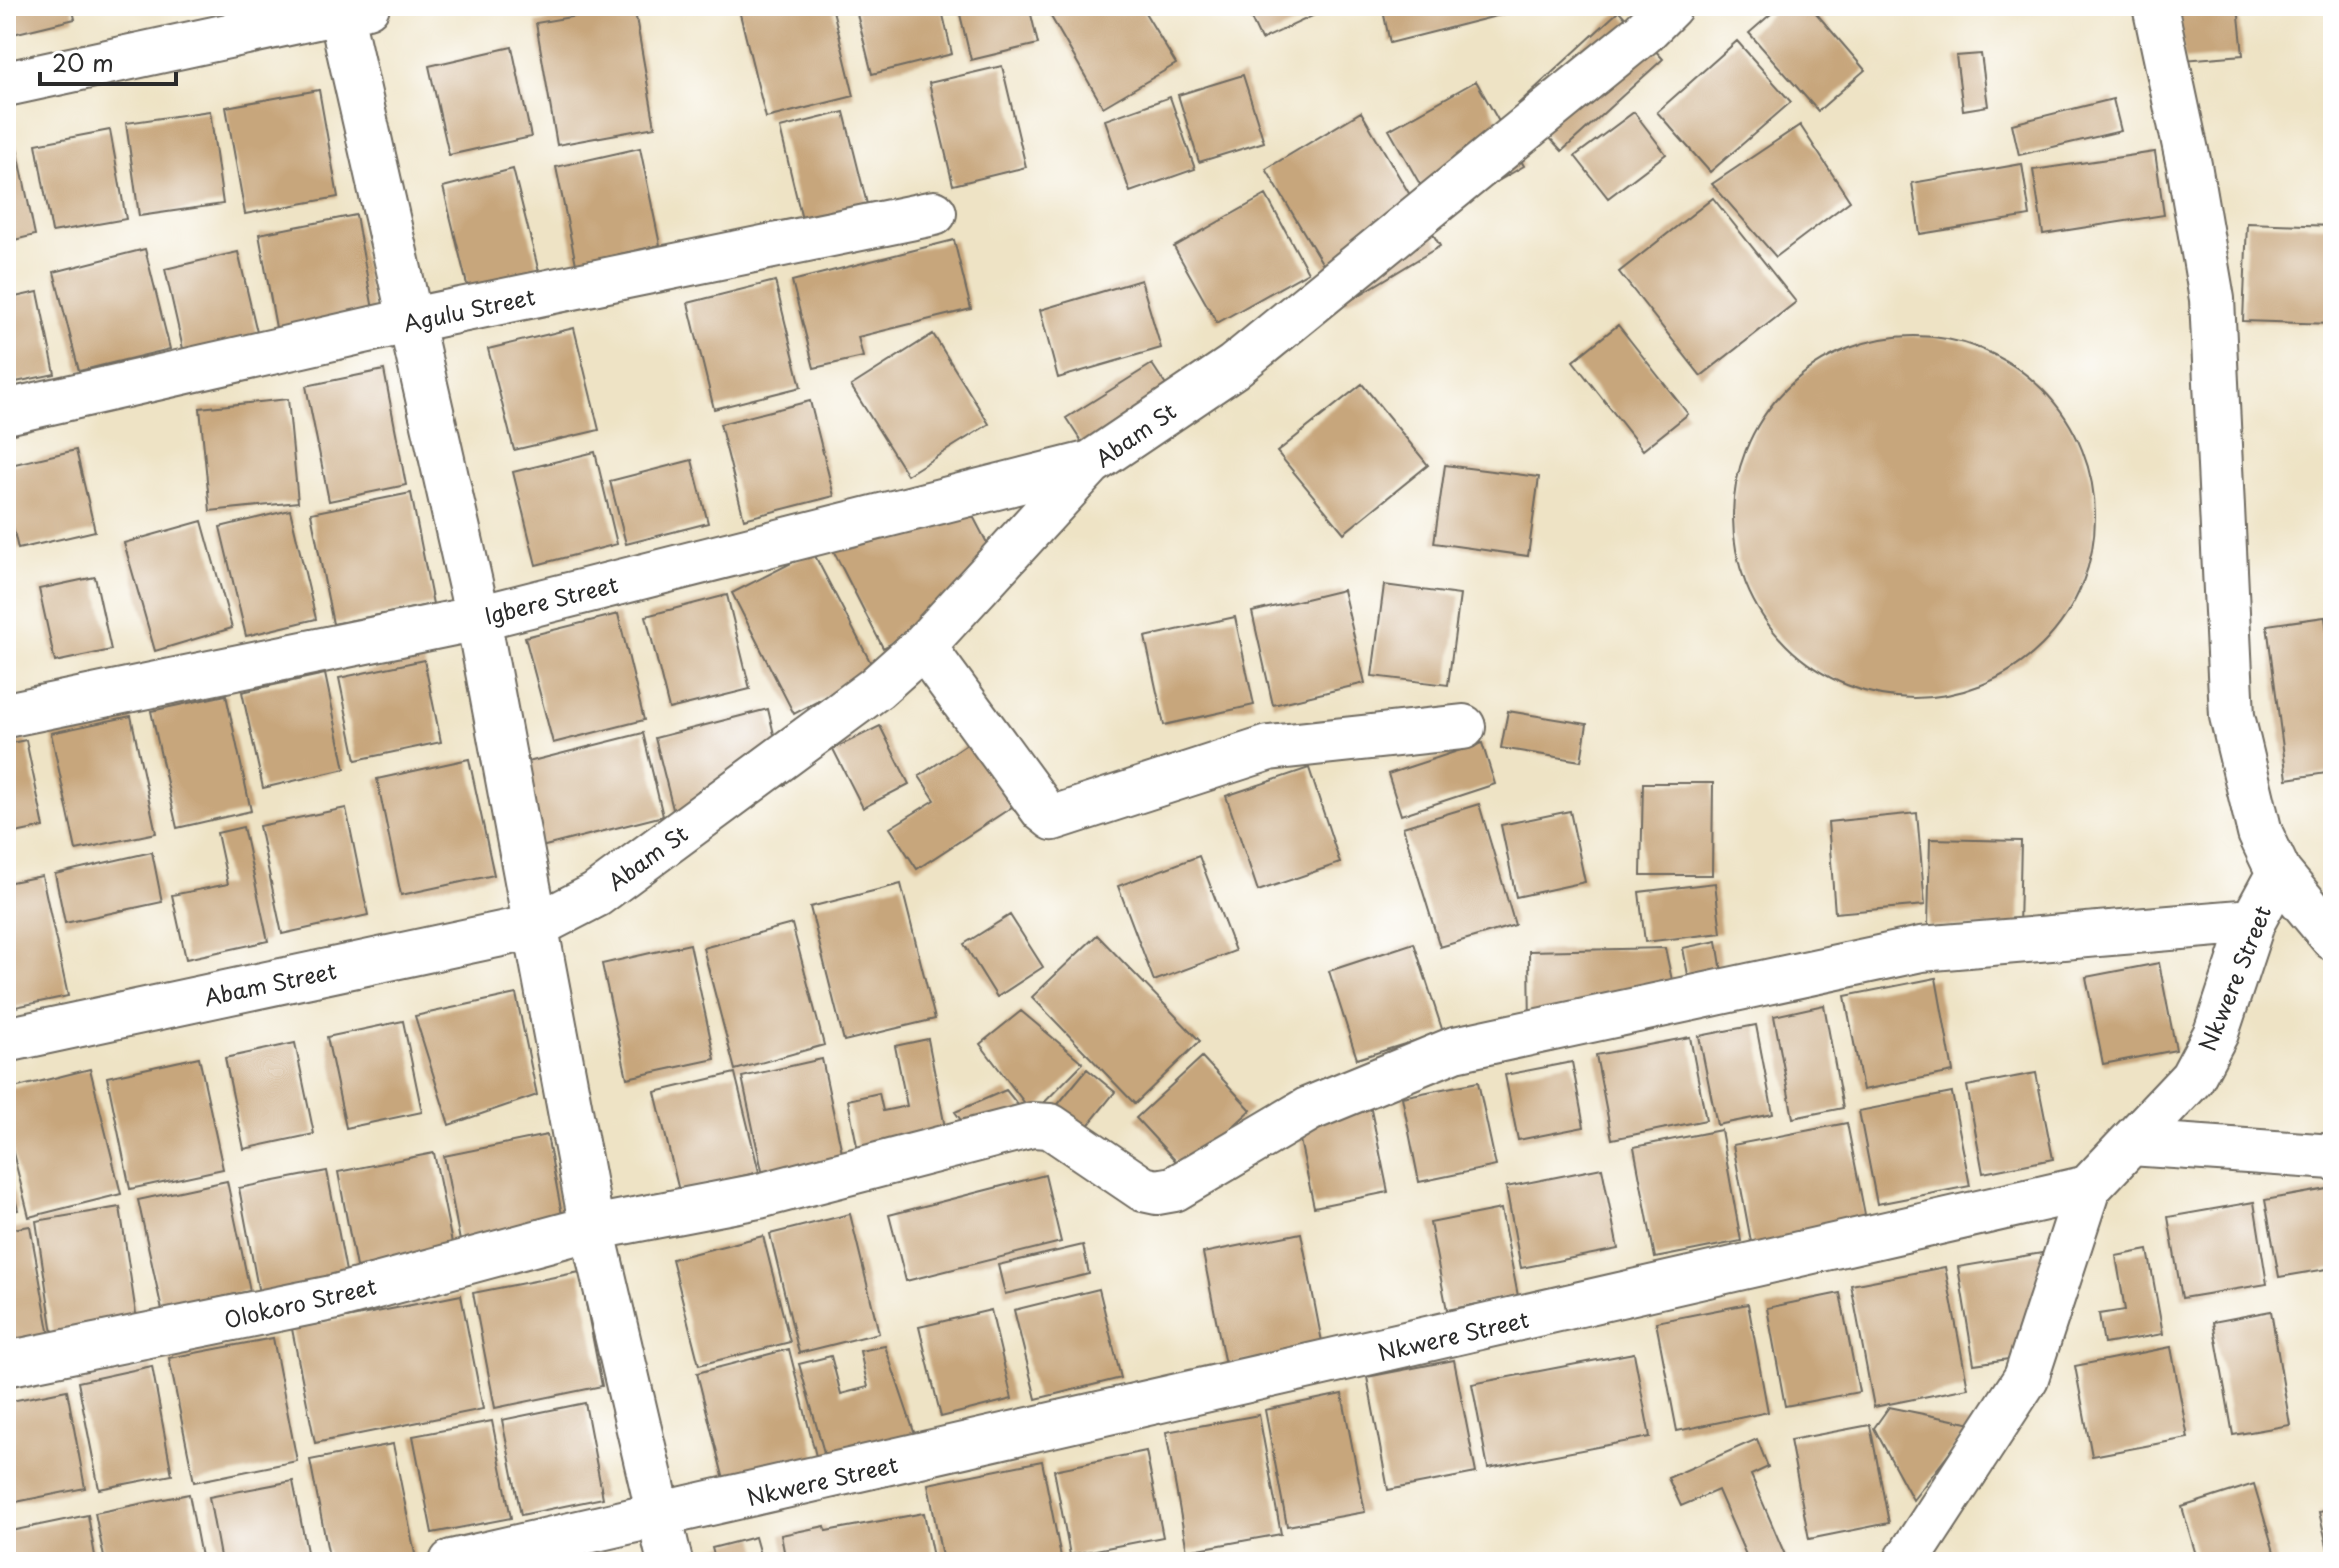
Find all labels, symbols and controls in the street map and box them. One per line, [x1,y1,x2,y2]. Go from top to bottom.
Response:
scale bar [40,36,176,86]
text: 20 m [52,44,114,80]
street label: Agulu Street [400,279,538,339]
street label: Abam St [1088,394,1182,474]
street label: Igbere Street [481,567,621,631]
street label: Abam St [600,816,694,898]
street label: Nkwere Street [2190,900,2278,1056]
street label: Abam Street [201,953,339,1013]
street label: Olokoro Street [221,1268,379,1336]
street label: Nkwere Street [1374,1302,1532,1368]
street label: Nkwere Street [743,1447,901,1513]

